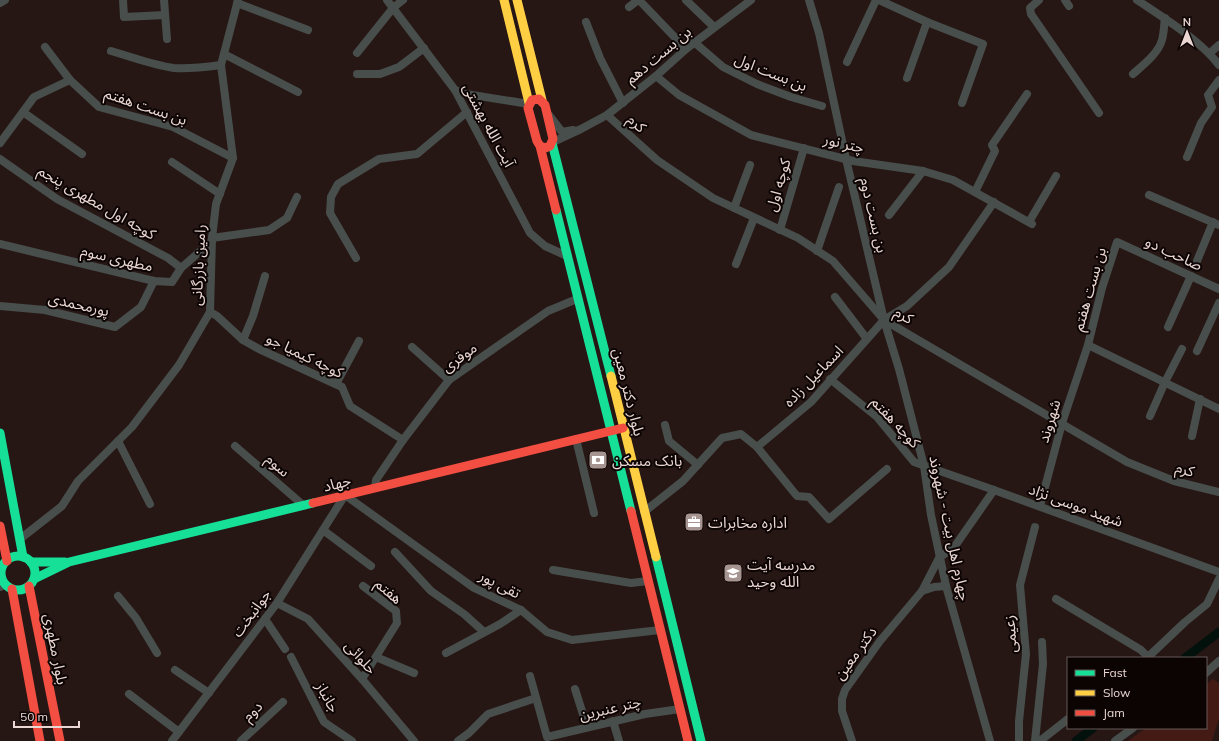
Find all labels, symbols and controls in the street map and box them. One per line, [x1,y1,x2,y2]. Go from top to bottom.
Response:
north arrow [1167,12,1207,52]
text: N [1183,15,1191,29]
street label: بن بست دهم [621,22,696,90]
street label: بن بست اول [732,49,810,95]
street label: آیت الله بهشتی [459,80,519,171]
street label: بن بست هفتم [102,83,190,131]
street label: کرم [622,110,651,138]
street label: چتر نور [821,129,866,158]
street label: کوچه اول [761,156,796,214]
street label: کوچه اول مطهری پنجم [34,161,160,246]
street label: بن بست دوم [854,175,892,255]
street label: رامین بازرگانی [186,224,210,306]
street label: صاحب دو [1142,232,1206,274]
street label: مطهری سوم [79,240,155,277]
street label: بن بست هفتم [1068,245,1112,334]
street label: پورمحمدی [46,288,111,321]
street label: کرم [890,302,918,330]
street label: کوچه کیمیا جو [263,328,347,383]
street label: موقری [438,338,480,376]
street label: اسماعیل زاده [779,341,847,411]
street label: بلوار دکتر معین [609,346,649,438]
street label: کوچه هفتم [866,392,925,454]
street label: شهروند [1033,397,1065,445]
street label: سوم [261,449,294,482]
bank icon: بانک مسکن [587,449,609,471]
place label: بانک مسکن [612,451,682,470]
street label: چهارم اهل بیت - شهروند [923,454,975,603]
street label: کرم [1173,457,1197,483]
street label: جهاد [321,470,353,496]
street label: شهید موسی نژاد [1026,479,1126,531]
office icon: اداره مخابرات [683,511,705,533]
place label: اداره مخابرات [708,513,787,532]
place label: مدرسه آیت الله وحید [747,555,815,591]
school or university icon: مدرسه آیت الله وحید [722,562,744,584]
street label: تقی پور [475,565,524,603]
street label: هفتم [370,574,407,610]
street label: جوانبخت [227,585,275,641]
street label: بلوار مطهری [40,612,72,686]
street label: زعیمی [999,614,1021,654]
street label: دکتر معین [829,623,881,683]
street label: حلوائی [341,636,381,678]
legend [1067,657,1207,729]
text: Fast [1103,665,1127,680]
street label: جانباز [311,677,344,716]
text: Slow [1103,685,1131,700]
street label: چتر عنبرین [577,692,643,725]
street label: دوم [238,697,268,727]
scale bar [14,703,79,729]
text: Jam [1103,705,1125,720]
text: 50 m [20,709,48,724]

